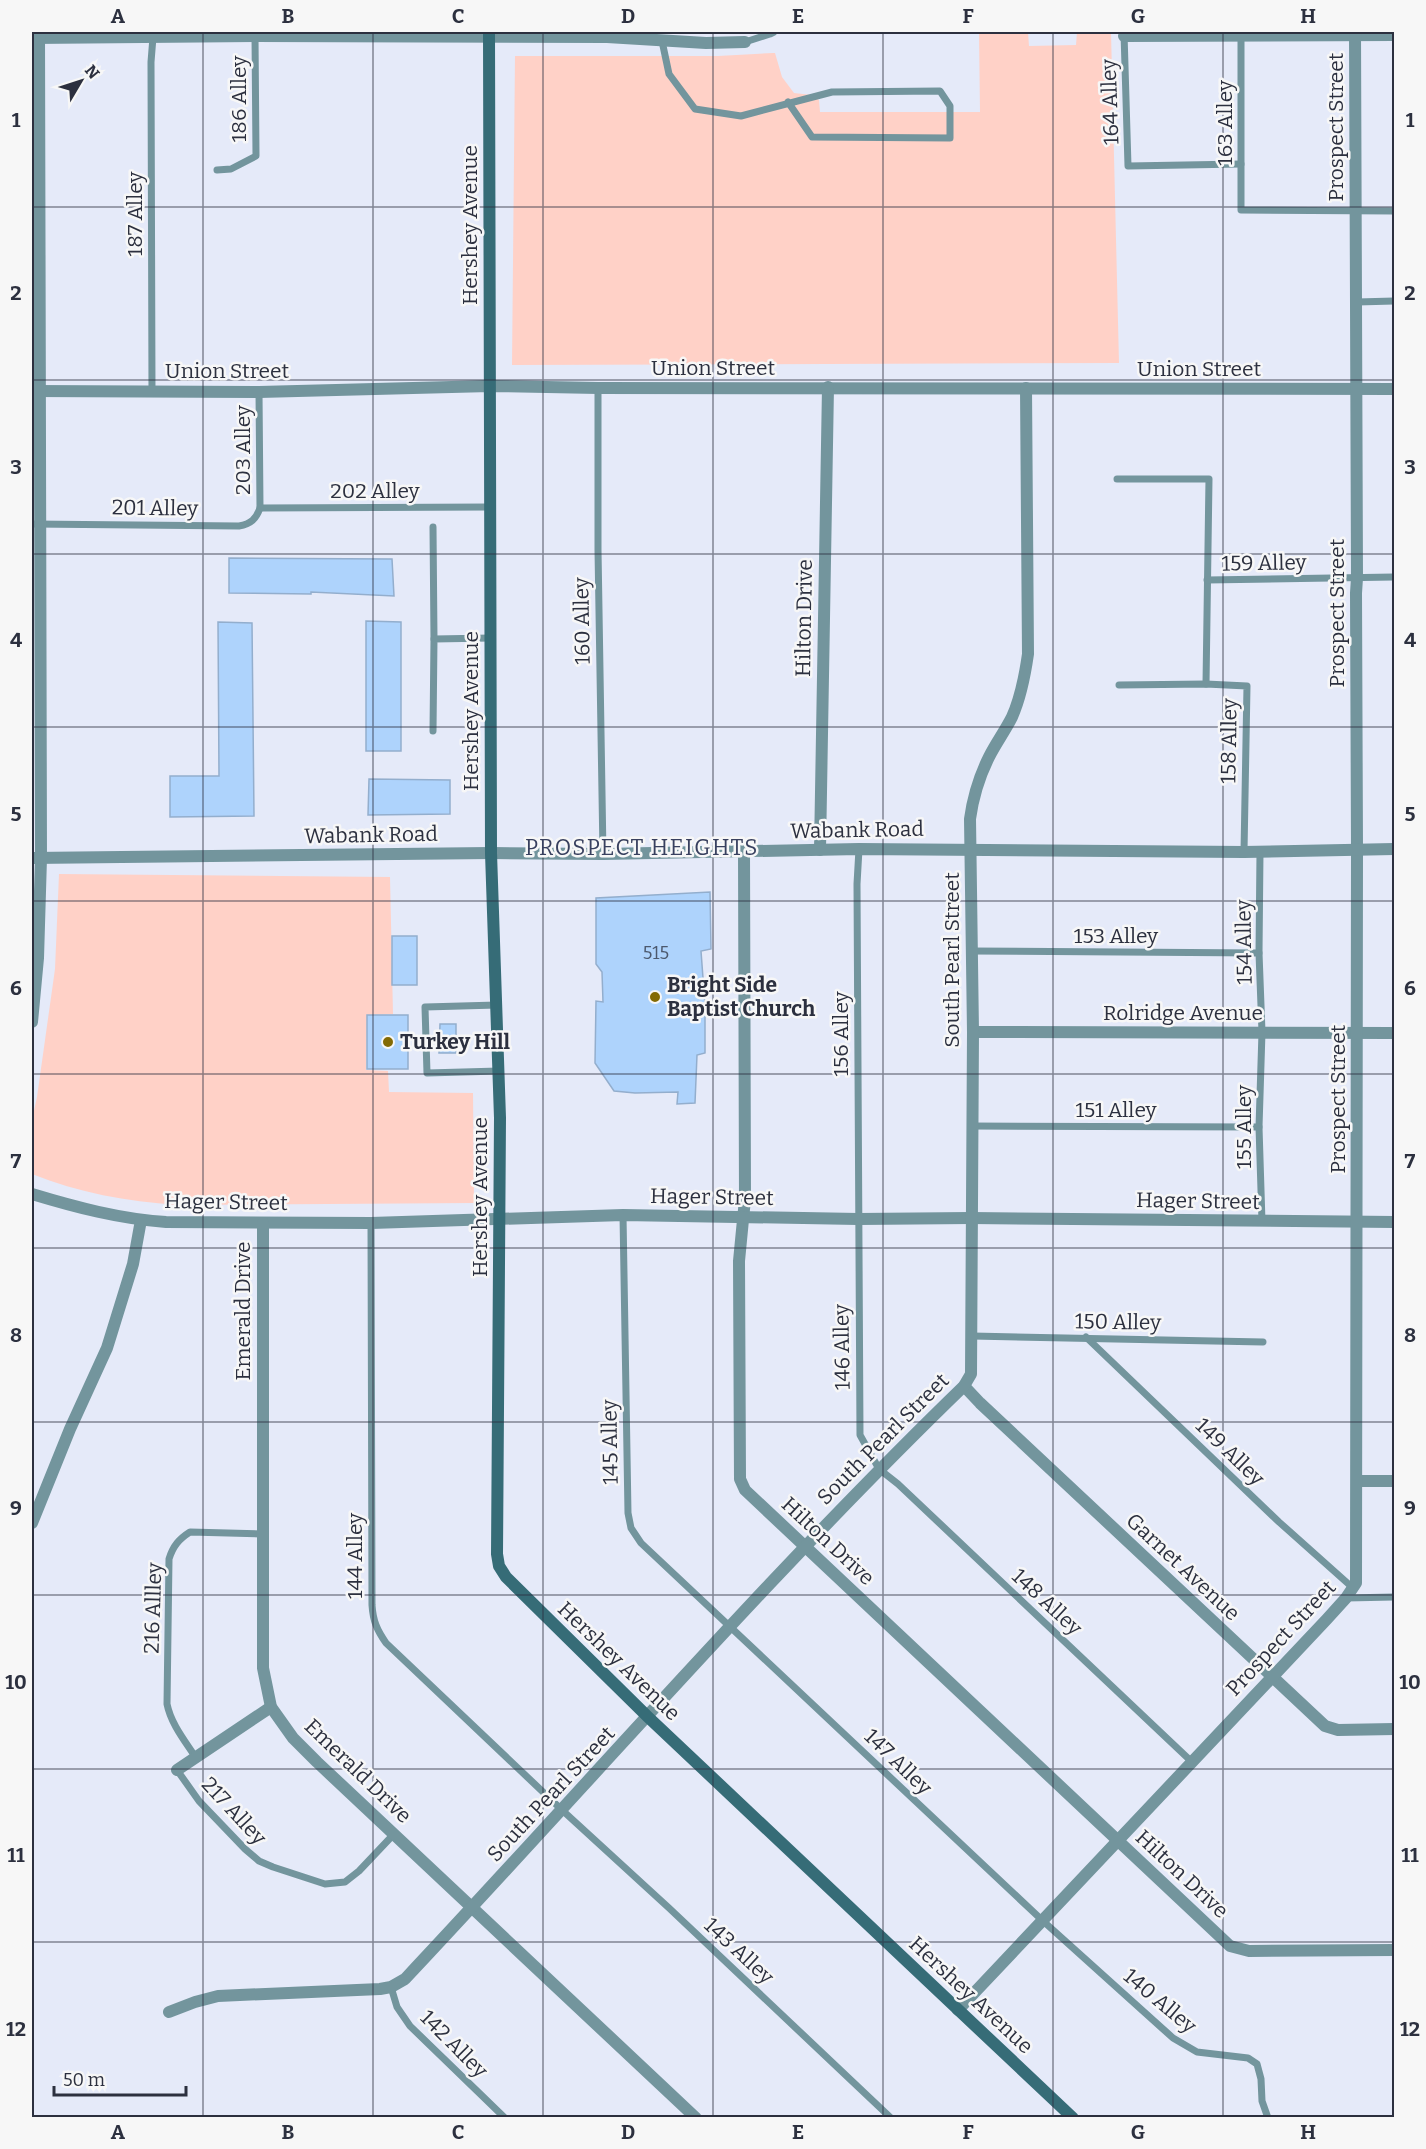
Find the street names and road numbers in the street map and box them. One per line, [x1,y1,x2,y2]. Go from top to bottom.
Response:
street label: Prospect Street [1323,52,1349,201]
street label: 186 Alley [226,55,252,142]
street label: 164 Alley [1095,58,1124,146]
street label: 163 Alley [1212,79,1238,166]
street label: Hershey Avenue [457,145,483,305]
street label: 187 Alley [122,171,148,256]
street label: Union Street [651,355,775,381]
street label: Union Street [1137,356,1261,382]
street label: Union Street [165,358,289,384]
street label: 203 Alley [230,404,256,495]
street label: 202 Alley [330,478,421,504]
street label: 201 Alley [112,494,199,522]
street label: Prospect Street [1324,538,1350,687]
street label: 159 Alley [1221,549,1308,577]
street label: Hilton Drive [790,559,818,677]
street label: 160 Alley [568,576,596,665]
street label: Hershey Avenue [458,631,484,791]
street label: 158 Alley [1215,697,1243,784]
street label: Wabank Road [790,816,924,844]
street label: Wabank Road [304,821,438,849]
street label: South Pearl Street [939,872,965,1048]
street label: 154 Alley [1230,898,1258,985]
street label: 153 Alley [1074,923,1159,949]
street label: 156 Alley [828,991,854,1077]
street label: Rolridge Avenue [1103,1000,1263,1026]
street label: Prospect Street [1325,1024,1351,1173]
street label: 155 Alley [1231,1084,1257,1169]
street label: 151 Alley [1075,1097,1157,1123]
street label: Hershey Avenue [467,1117,493,1277]
street label: Hager Street [650,1183,774,1211]
street label: Hager Street [1136,1187,1260,1215]
street label: Hager Street [164,1188,288,1216]
street label: Emerald Drive [230,1242,256,1380]
street label: 146 Alley [828,1303,856,1390]
street label: 150 Alley [1075,1308,1162,1336]
street label: South Pearl Street [812,1367,955,1510]
street label: 145 Alley [596,1398,624,1485]
street label: 149 Alley [1190,1413,1271,1492]
street label: Hilton Drive [776,1491,880,1591]
street label: Garnet Avenue [1121,1508,1245,1626]
street label: 144 Alley [342,1512,368,1599]
street label: 216 Allley [138,1561,168,1654]
street label: 148 Alley [1007,1563,1088,1642]
street label: Prospect Street [1221,1574,1342,1701]
street label: Hershey Avenue [552,1596,686,1726]
street label: Emerald Drive [299,1713,417,1829]
street label: South Pearl Street [482,1721,621,1867]
street label: 147 Alley [859,1723,938,1801]
street label: 217 Alley [196,1772,273,1851]
street label: Hilton Drive [1130,1824,1234,1924]
street label: 143 Alley [699,1912,780,1990]
street label: Hershey Avenue [904,1931,1038,2059]
street label: 140 Alley [1118,1963,1202,2040]
street label: 142 Alley [415,2005,494,2084]

